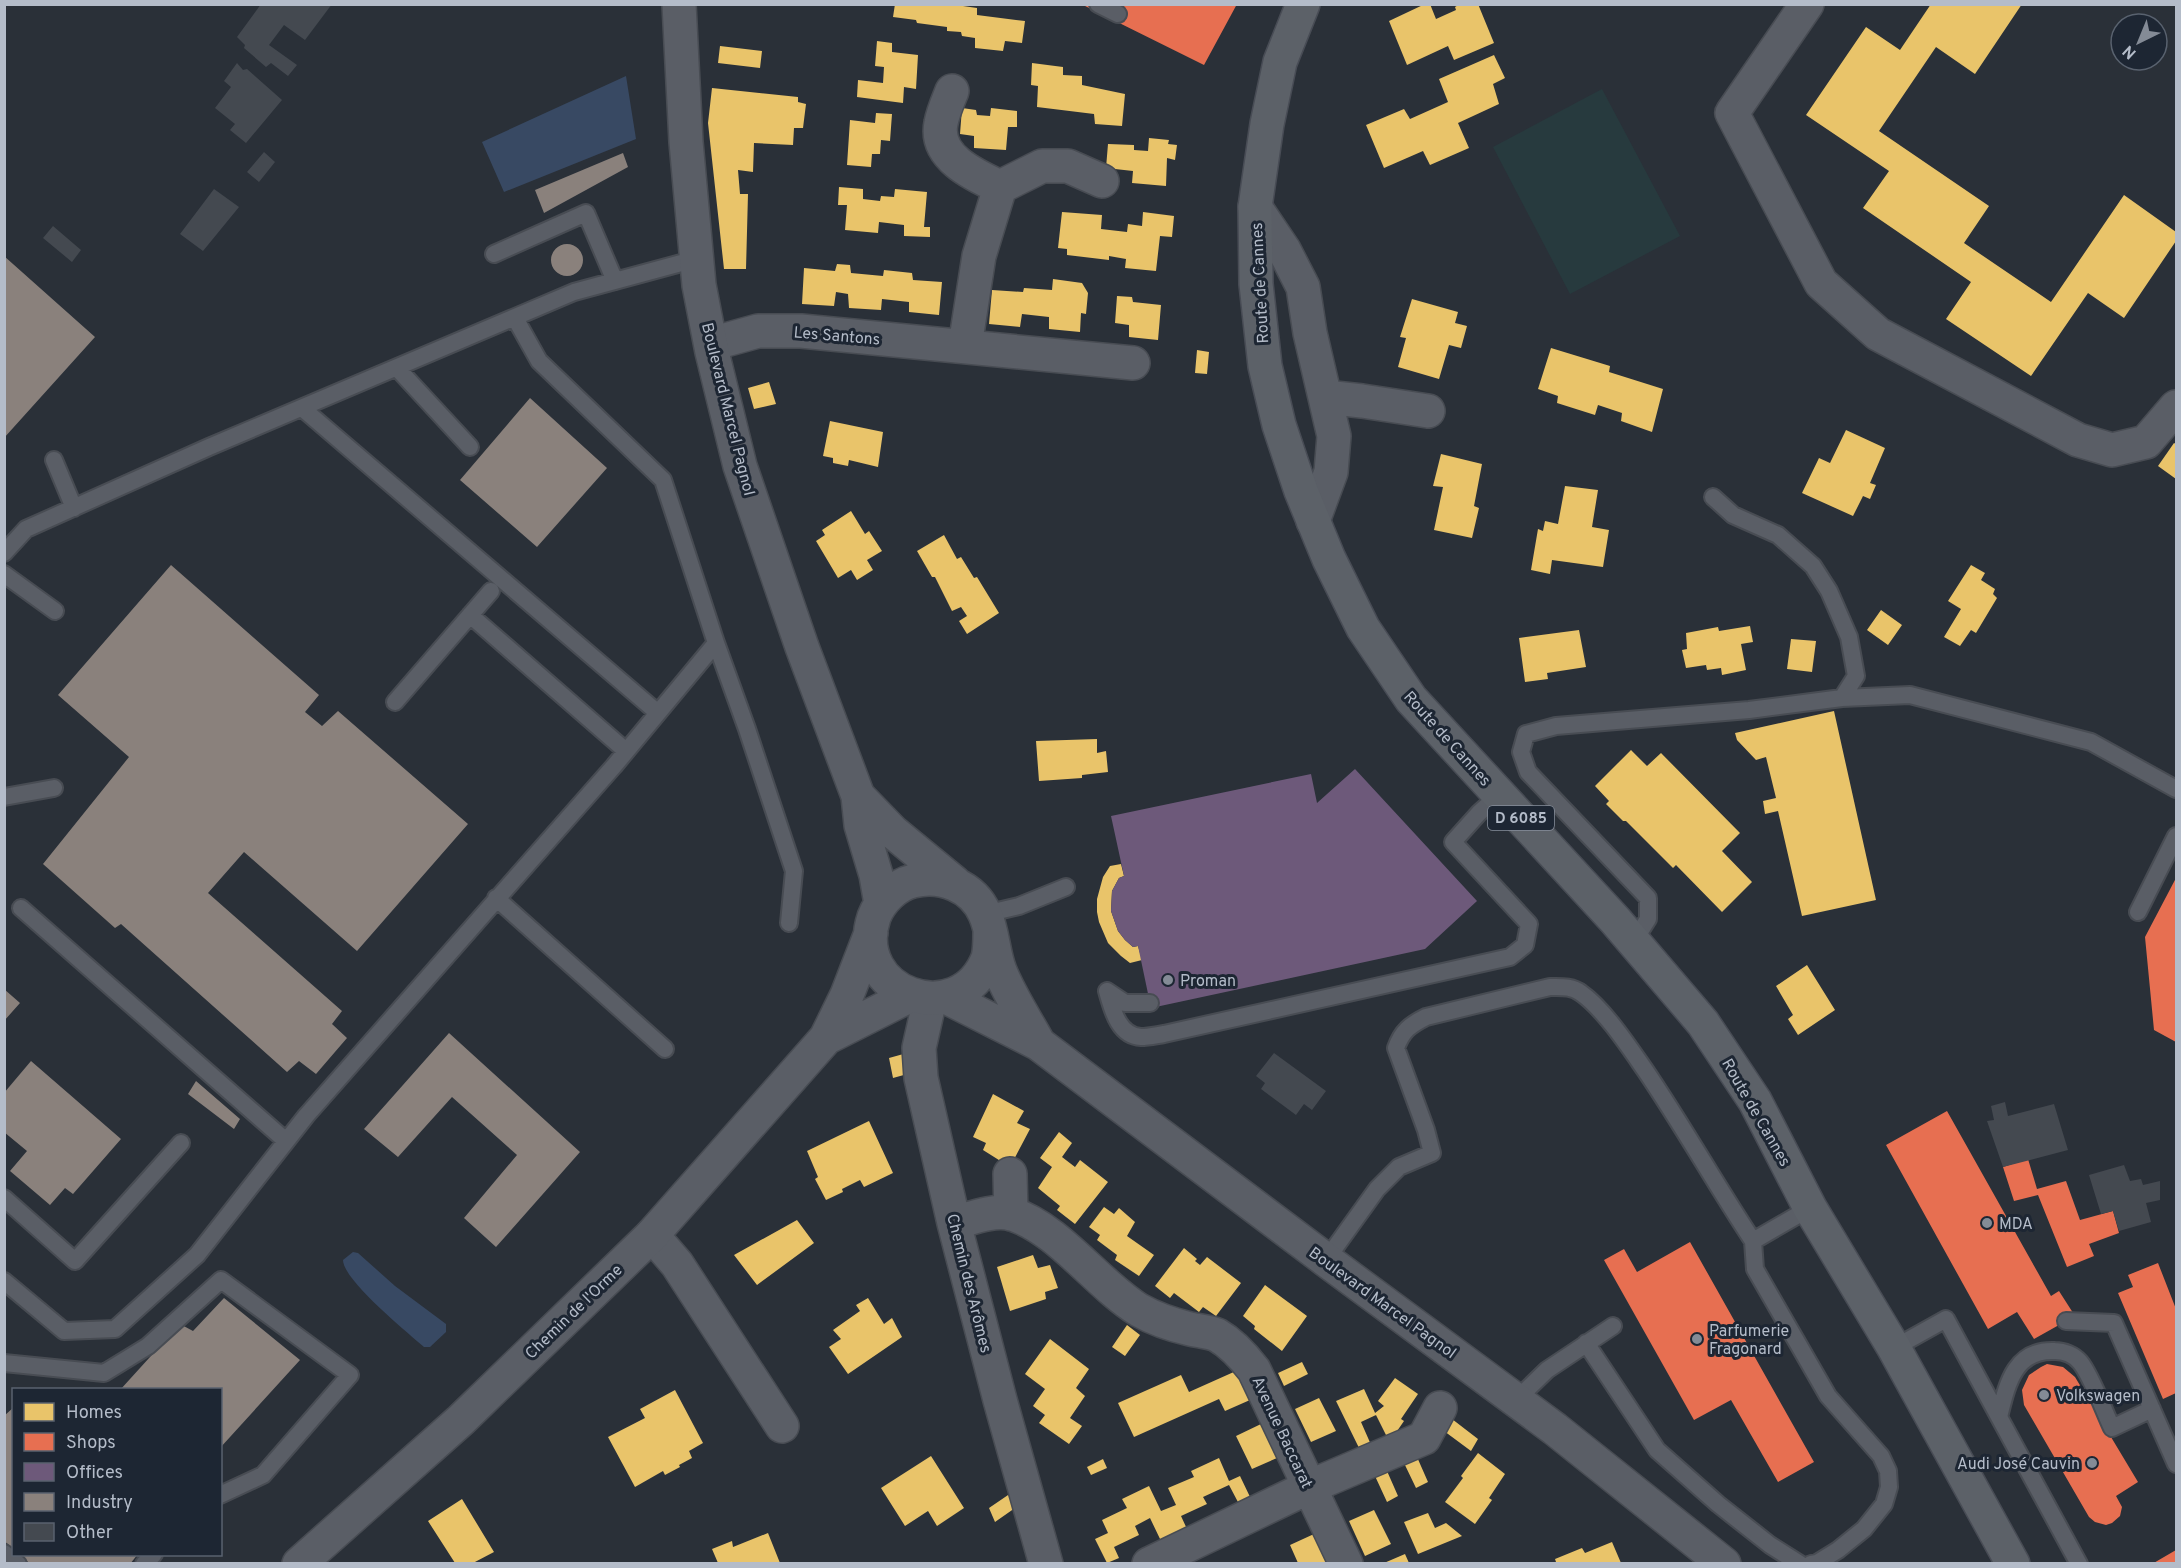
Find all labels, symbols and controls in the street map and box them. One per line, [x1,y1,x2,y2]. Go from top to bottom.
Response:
north arrow [2109,12,2169,72]
text: N [2119,40,2141,63]
street label: Route de Cannes [1248,222,1274,344]
street label: Boulevard Marcel Pagnol [696,321,758,498]
street label: Les Santons [793,323,881,351]
street label: Route de Cannes [1399,688,1494,791]
road number: D 6085 [1488,806,1554,830]
place label: Proman [1180,972,1236,992]
marker: Proman [1161,973,1175,987]
street label: Route de Cannes [1716,1056,1794,1170]
street label: Chemin des Arômes [941,1212,995,1355]
place label: MDA [1999,1215,2033,1235]
marker: MDA [1980,1216,1994,1230]
street label: Boulevard Marcel Pagnol [1304,1243,1460,1364]
street label: Chemin de l'Orme [521,1261,627,1364]
place label: Parfumerie Fragonard [1709,1322,1789,1360]
marker: Parfumerie Fragonard [1690,1332,1704,1346]
street label: Avenue Baccarat [1246,1374,1316,1492]
place label: Volkswagen [2056,1387,2140,1407]
legend [12,1388,222,1556]
marker: Volkswagen [2037,1388,2051,1402]
text: Homes [66,1402,122,1425]
text: Shops [66,1432,116,1455]
place label: Audi José Cauvin [1957,1455,2080,1475]
marker: Audi José Cauvin [2085,1456,2099,1470]
text: Offices [66,1462,123,1485]
text: Industry [66,1492,133,1515]
text: Other [66,1522,113,1545]

